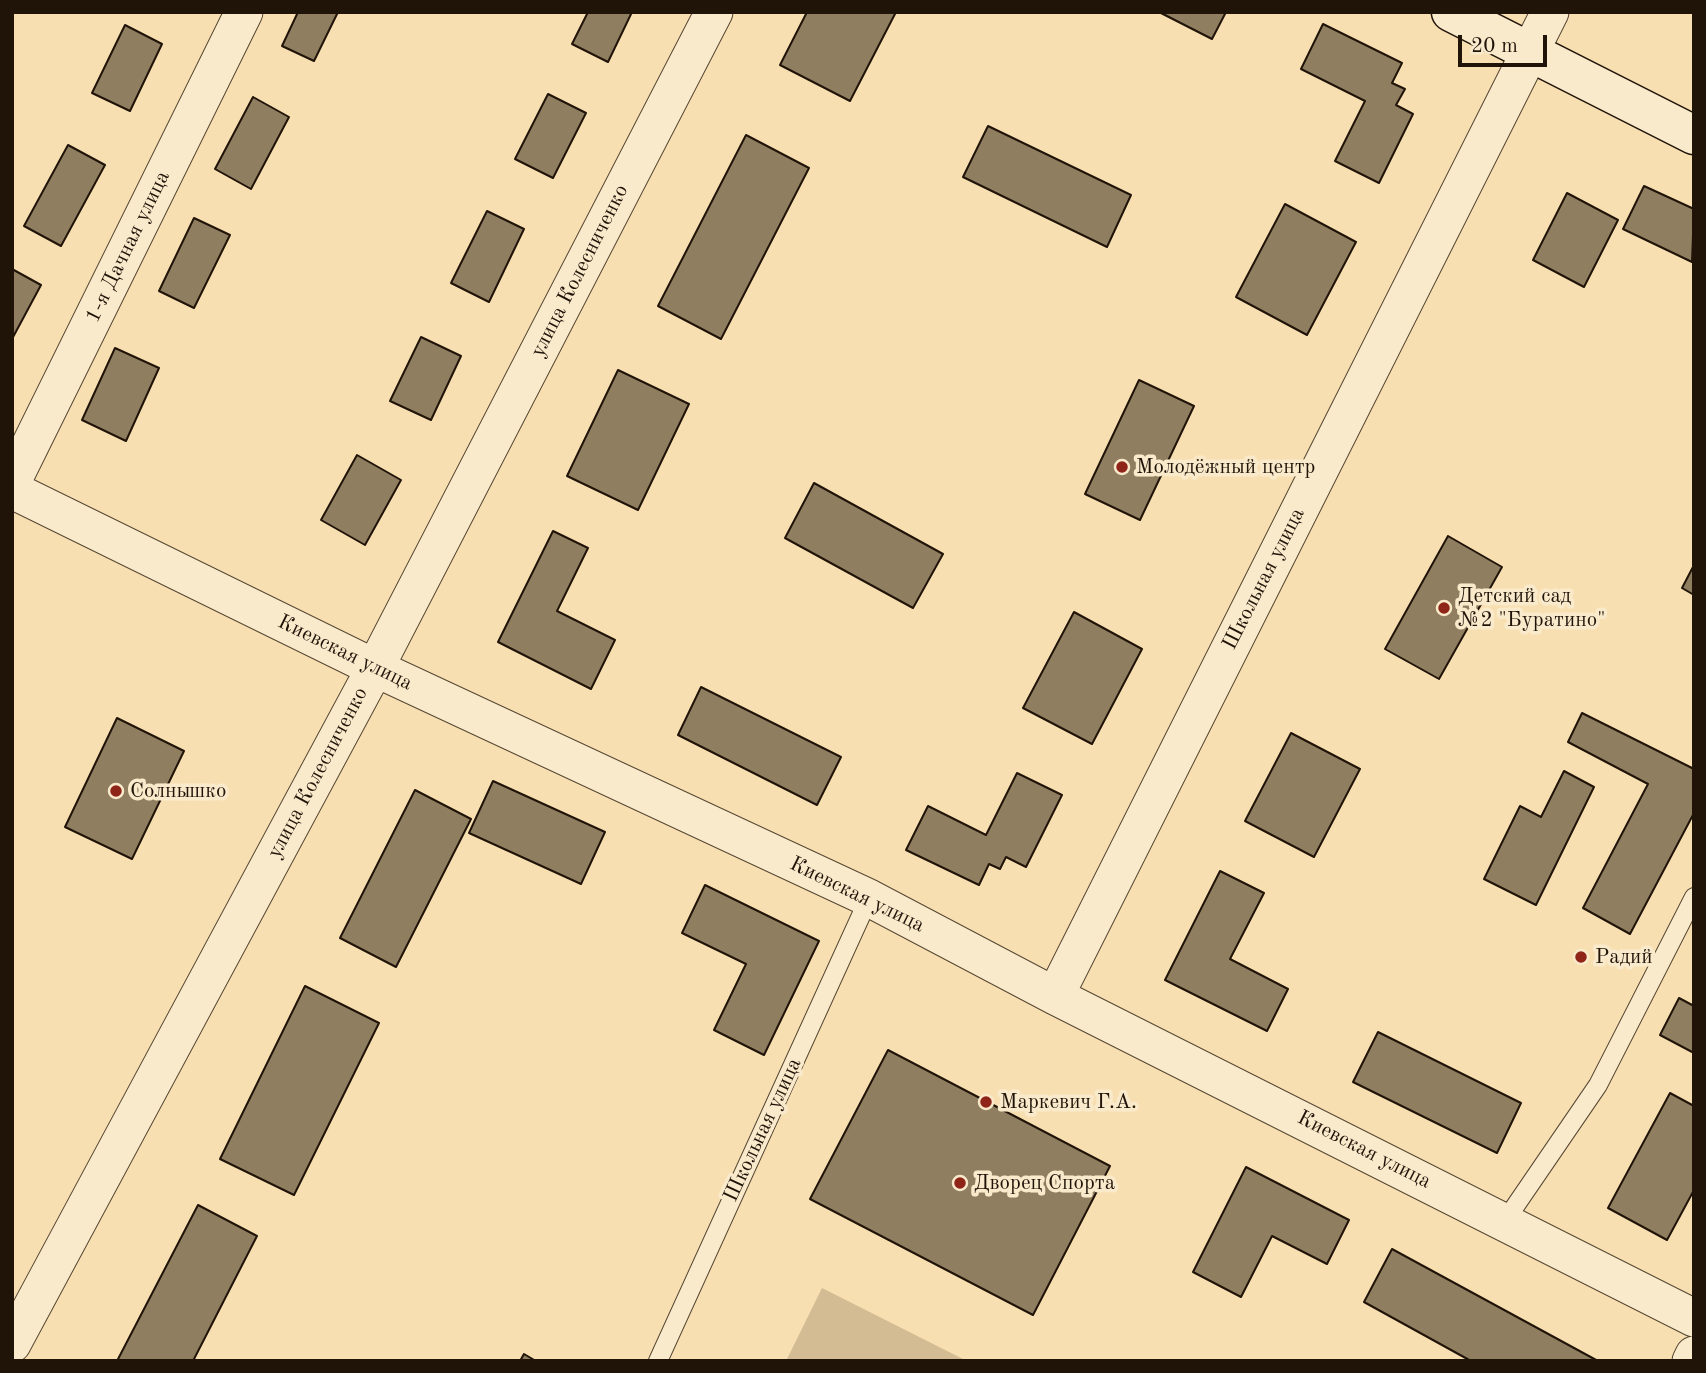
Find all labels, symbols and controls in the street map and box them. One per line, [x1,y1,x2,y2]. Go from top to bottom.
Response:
scale bar [1461,21,1550,65]
text: 20 m [1471,36,1518,57]
street label: 1-я Дачная улица [80,167,176,327]
street label: улица Колесниченко [526,181,634,361]
place label: Молодёжный центр [1136,454,1315,480]
marker: Молодёжный центр [1114,459,1130,475]
street label: Школьная улица [1217,504,1311,654]
place label: Детский сад №2 "Буратино" [1458,583,1605,633]
marker: Детский сад №2 "Буратино" [1436,600,1452,616]
street label: Киевская улица [273,609,417,697]
street label: улица Колесниченко [262,683,374,863]
place label: Солнышко [130,778,226,804]
marker: Солнышко [108,783,124,799]
street label: Киевская улица [785,851,929,939]
place label: Радий [1595,944,1653,970]
marker: Радий [1573,949,1589,965]
street label: Школьная улица [719,1054,807,1206]
place label: Маркевич Г.А. [1000,1089,1137,1115]
marker: Маркевич Г.А. [978,1094,994,1110]
street label: Киевская улица [1293,1105,1435,1195]
place label: Дворец Спорта [974,1170,1115,1196]
marker: Дворец Спорта [952,1175,968,1191]

